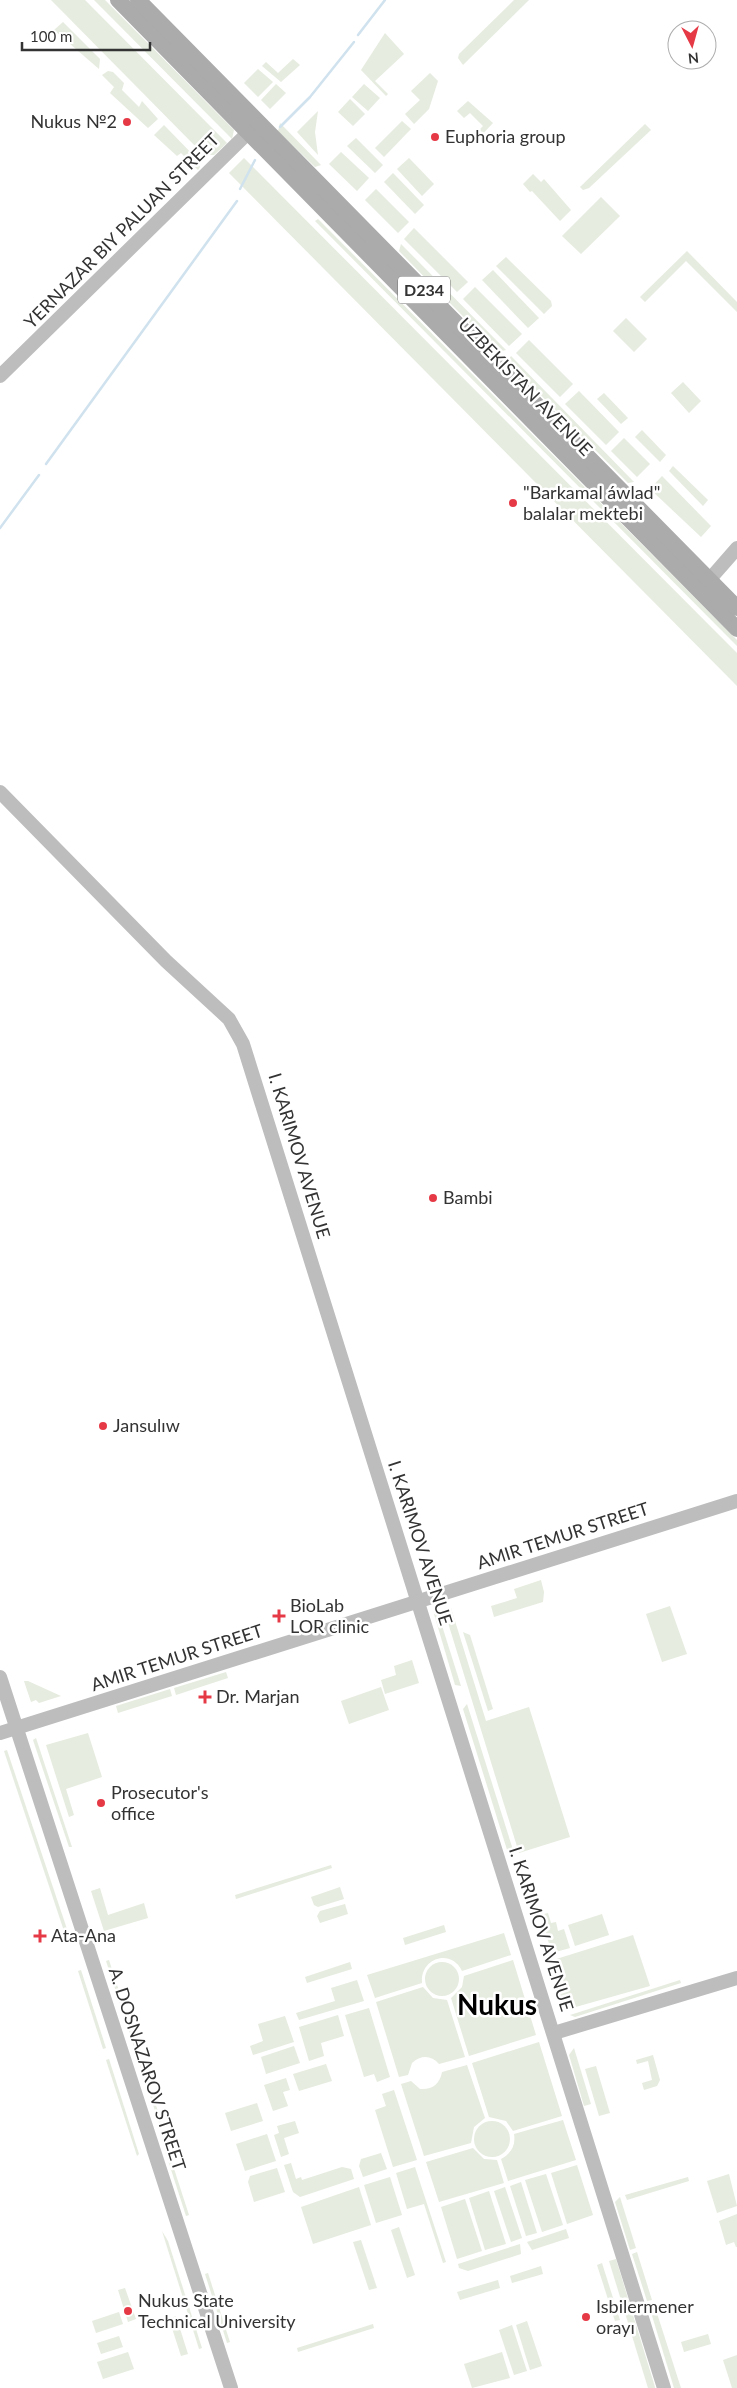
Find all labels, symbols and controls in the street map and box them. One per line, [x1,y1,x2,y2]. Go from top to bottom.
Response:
scale bar [22,20,150,52]
north arrow [667,20,717,70]
text: 100 m [30,27,72,45]
text: N [687,49,700,67]
place label: Nukus №2 [31,110,117,132]
marker: Nukus №2 [121,116,133,128]
place label: Euphoria group [445,125,566,147]
street label: YERNAZAR BIY PALUAN STREET [19,128,224,332]
marker: Euphoria group [429,131,441,143]
road number: D234 [398,276,450,304]
street label: UZBEKISTAN AVENUE [454,313,597,460]
place label: "Barkamal áwlad" balalar mektebi [523,481,660,524]
marker: "Barkamal áwlad" balalar mektebi [507,497,519,509]
street label: I. KARIMOV AVENUE [264,1070,336,1241]
place label: Bambi [443,1186,493,1208]
marker: Bambi [427,1192,439,1204]
place label: Jansulıw [113,1414,180,1436]
marker: Jansulıw [97,1420,109,1432]
street label: I. KARIMOV AVENUE [384,1458,458,1628]
street label: AMIR TEMUR STREET [474,1497,652,1573]
place label: BioLab LOR clinic [290,1594,369,1637]
marker: BioLab LOR clinic [272,1609,286,1623]
street label: AMIR TEMUR STREET [88,1619,266,1695]
place label: Dr. Marjan [216,1685,299,1707]
marker: Dr. Marjan [198,1690,212,1704]
place label: Prosecutor's office [111,1781,209,1824]
marker: Prosecutor's office [95,1797,107,1809]
street label: I. KARIMOV AVENUE [505,1844,579,2014]
place label: Ata-Ana [51,1924,116,1946]
marker: Ata-Ana [33,1929,47,1943]
street label: A. DOSNAZAROV STREET [105,1964,191,2173]
district label: Nukus [457,1987,537,2021]
place label: Nukus State Technical University [138,2289,296,2332]
place label: Isbilermener orayı [596,2295,694,2338]
marker: Nukus State Technical University [122,2305,134,2317]
marker: Isbilermener orayı [580,2311,592,2323]

